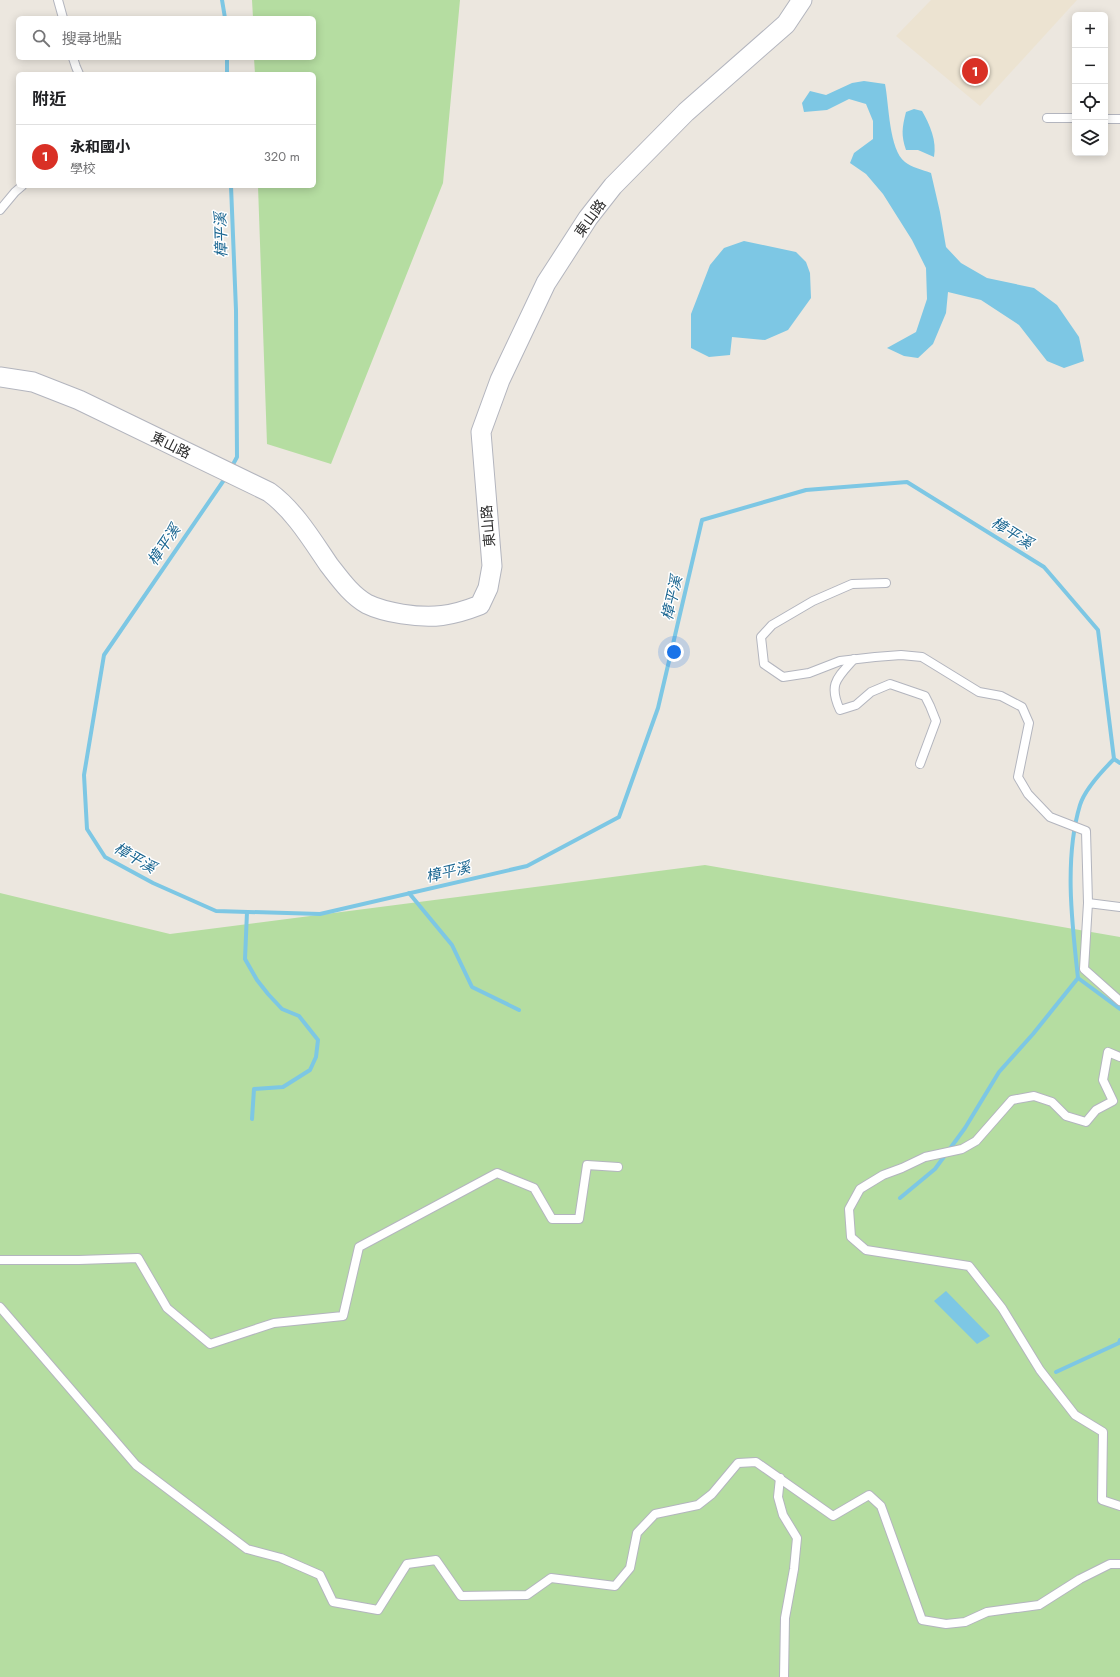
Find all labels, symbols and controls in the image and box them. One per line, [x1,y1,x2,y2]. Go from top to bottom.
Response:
map controls [1072,12,1108,156]
button: + [1072,12,1108,48]
search box [16,16,316,60]
icon: search [30,27,52,49]
text: 搜尋地點 [62,28,122,50]
button: − [1072,48,1108,84]
pin: 1 [962,56,988,86]
button: locate [1072,84,1108,120]
text: 附近 [32,87,66,111]
button: layers [1072,120,1108,156]
text: 永和國小 [70,136,130,158]
text: 1 [42,147,48,166]
text: 320 m [264,147,300,166]
text: 學校 [70,159,96,178]
street label: 東山路 [570,195,610,241]
water label: 樟平溪 [210,210,232,258]
street label: 東山路 [148,427,194,463]
street label: 東山路 [476,504,500,548]
water label: 樟平溪 [987,512,1039,555]
water label: 樟平溪 [142,519,187,570]
water label: 樟平溪 [656,572,688,622]
your location [664,642,684,662]
water label: 樟平溪 [110,837,162,880]
water label: 樟平溪 [424,856,474,888]

